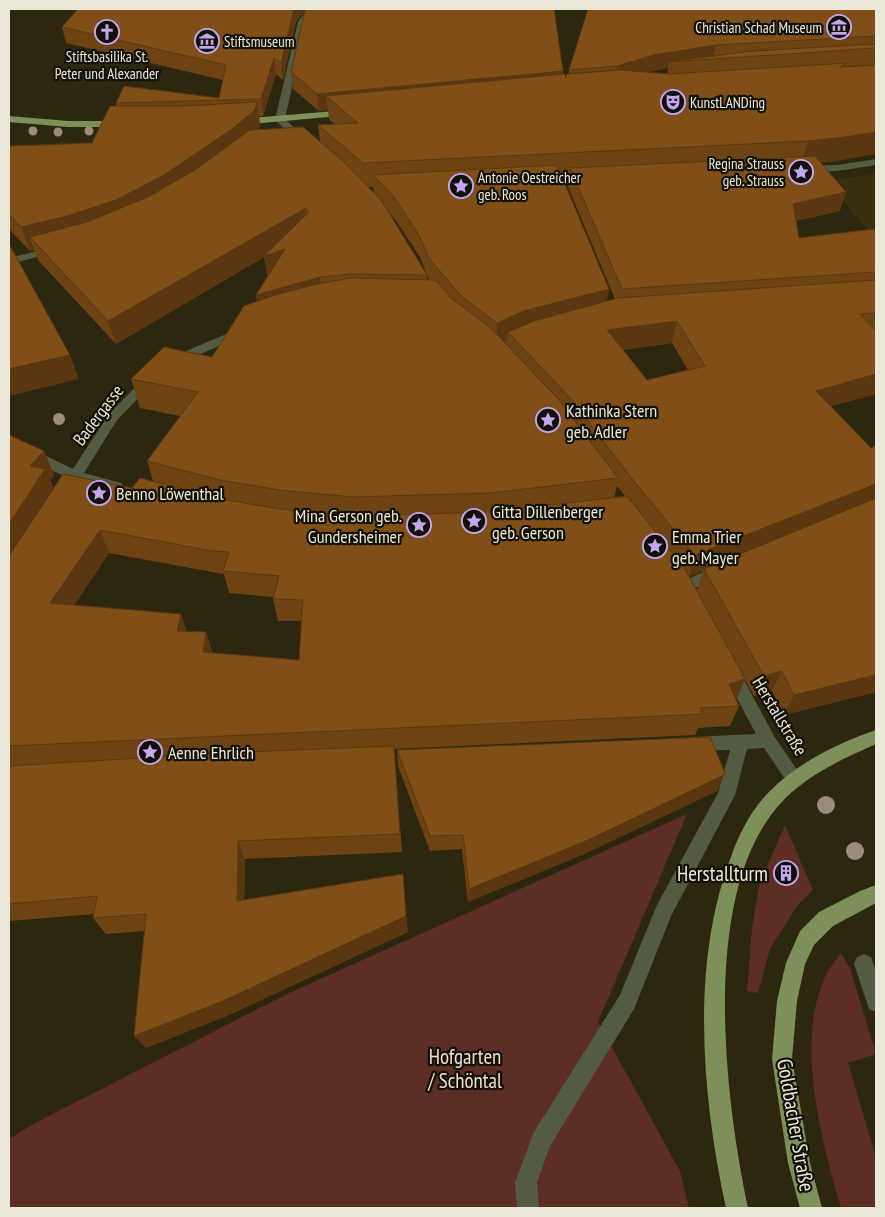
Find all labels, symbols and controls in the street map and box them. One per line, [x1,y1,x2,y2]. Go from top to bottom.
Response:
museum icon: Christian Schad Museum [826,14,852,40]
place label: Christian Schad Museum [695,18,822,37]
church icon: Stiftsbasilika St. Peter und Alexander [94,19,120,45]
museum icon: Stiftsmuseum [194,28,220,54]
place label: Stiftsmuseum [224,32,295,51]
place label: Stiftsbasilika St. Peter und Alexander [55,47,160,83]
theatre icon: KunstLANDing [660,89,686,115]
place label: KunstLANDing [690,93,765,112]
place label: Regina Strauss geb. Strauss [709,154,784,190]
place icon: Regina Strauss geb. Strauss [788,159,814,185]
place label: Antonie Oestreicher geb. Roos [478,168,582,204]
place icon: Antonie Oestreicher geb. Roos [448,173,474,199]
street label: Badergasse [68,380,128,450]
place label: Kathinka Stern geb. Adler [566,399,657,443]
place icon: Kathinka Stern geb. Adler [535,407,561,433]
place icon: Benno Löwenthal [86,480,112,506]
place label: Benno Löwenthal [116,482,224,505]
place label: Gitta Dillenberger geb. Gerson [492,500,603,544]
place label: Mina Gerson geb. Gundersheimer [295,504,402,548]
place icon: Gitta Dillenberger geb. Gerson [461,508,487,534]
place icon: Mina Gerson geb. Gundersheimer [406,512,432,538]
place label: Emma Trier geb. Mayer [672,525,741,569]
place icon: Emma Trier geb. Mayer [642,533,668,559]
street label: Herstallstraße [747,672,813,760]
place icon: Aenne Ehrlich [137,739,163,765]
place label: Aenne Ehrlich [168,741,254,764]
place label: Herstallturm [677,860,768,887]
building icon: Herstallturm [773,860,799,886]
park label: Hofgarten / Schöntal [427,1043,502,1094]
street label: Goldbacher Straße [771,1057,821,1193]

